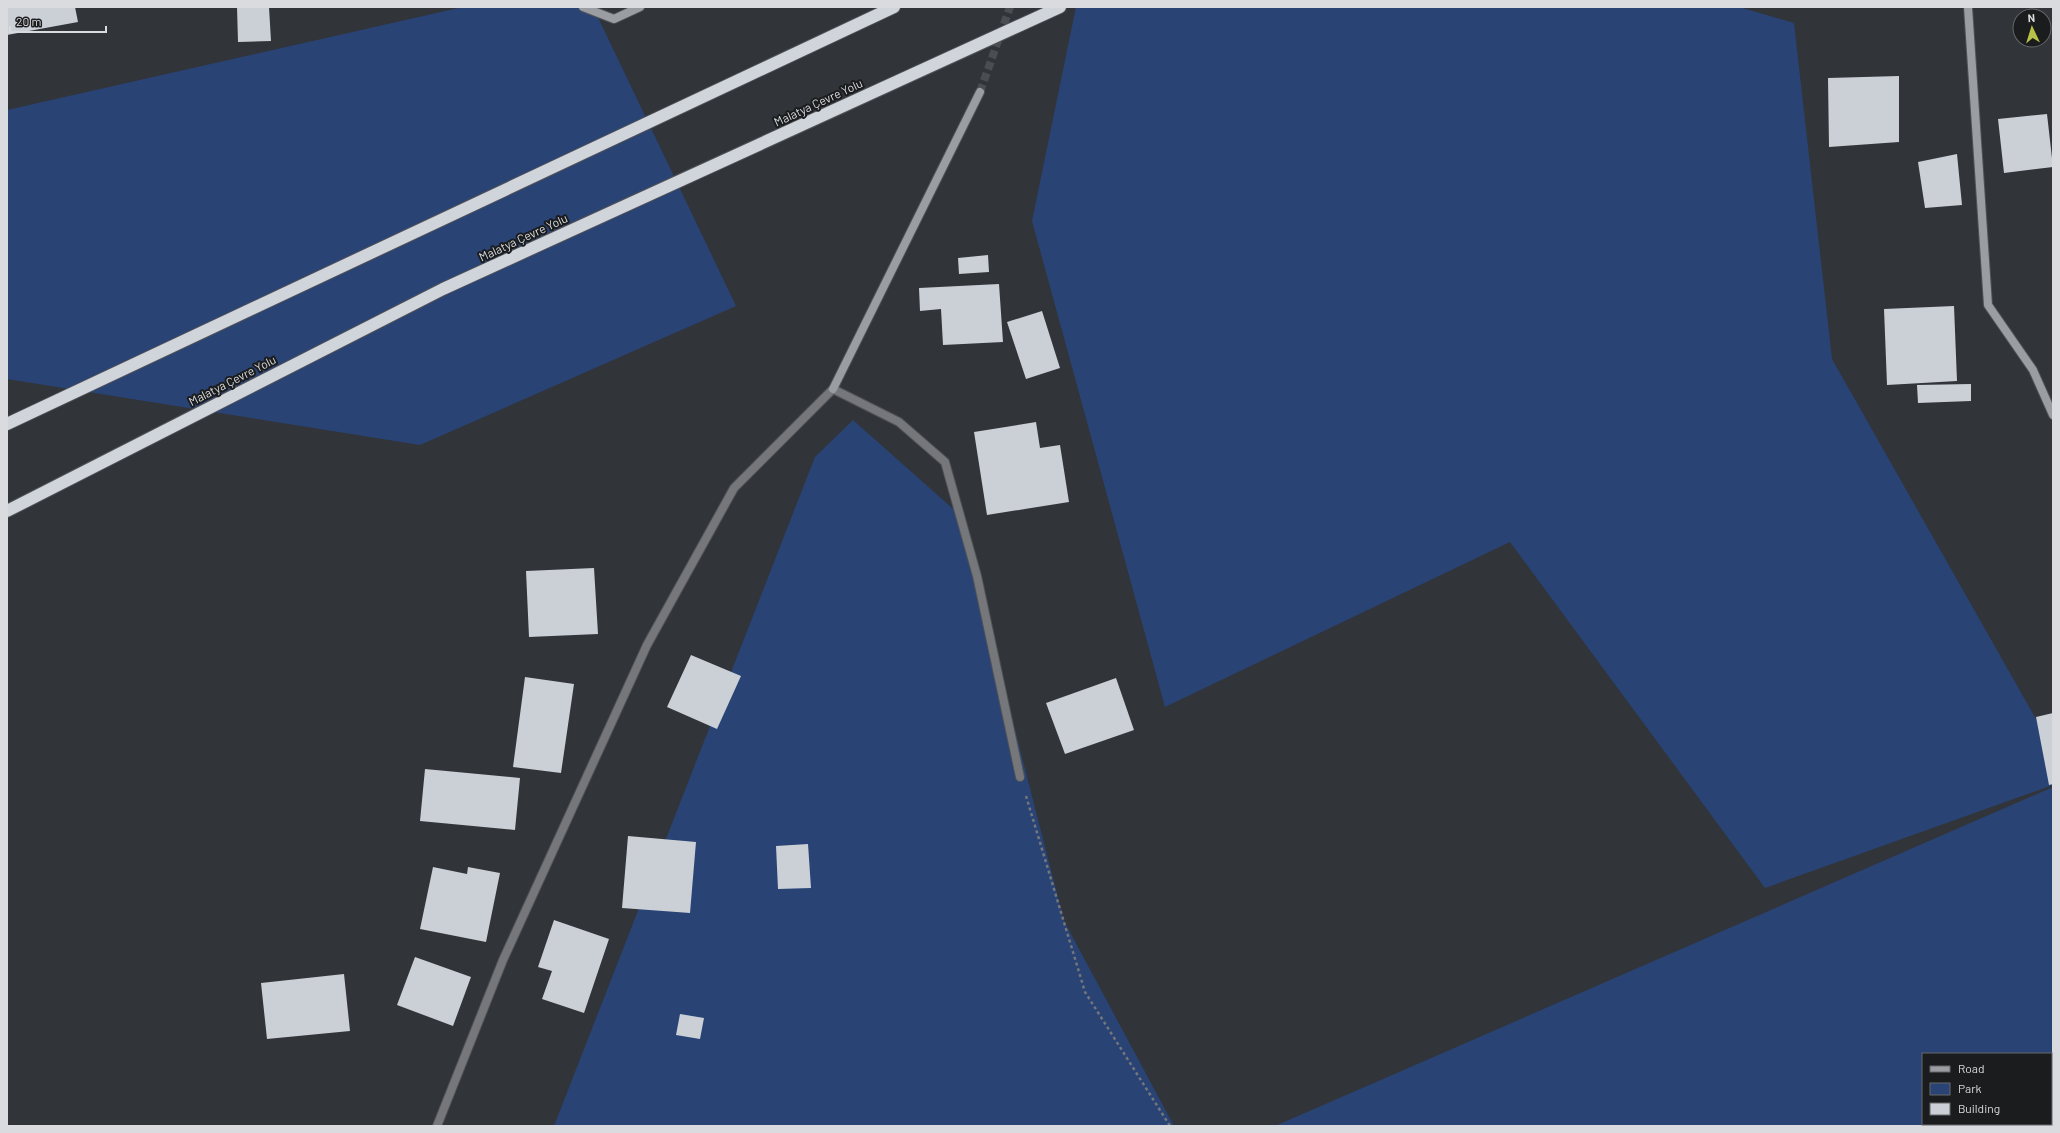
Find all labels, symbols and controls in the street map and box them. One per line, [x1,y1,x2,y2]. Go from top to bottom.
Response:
scale bar [10,8,106,34]
north arrow [2012,8,2052,48]
text: N [2027,11,2035,24]
text: 20 m [16,14,42,28]
street label: Malatya Çevre Yolu [772,75,864,129]
street label: Malatya Çevre Yolu [477,210,569,264]
street label: Malatya Çevre Yolu [186,352,278,408]
legend [1922,1053,2052,1125]
text: Road [1958,1061,1985,1075]
text: Park [1958,1081,1982,1095]
text: Building [1958,1101,2000,1115]

